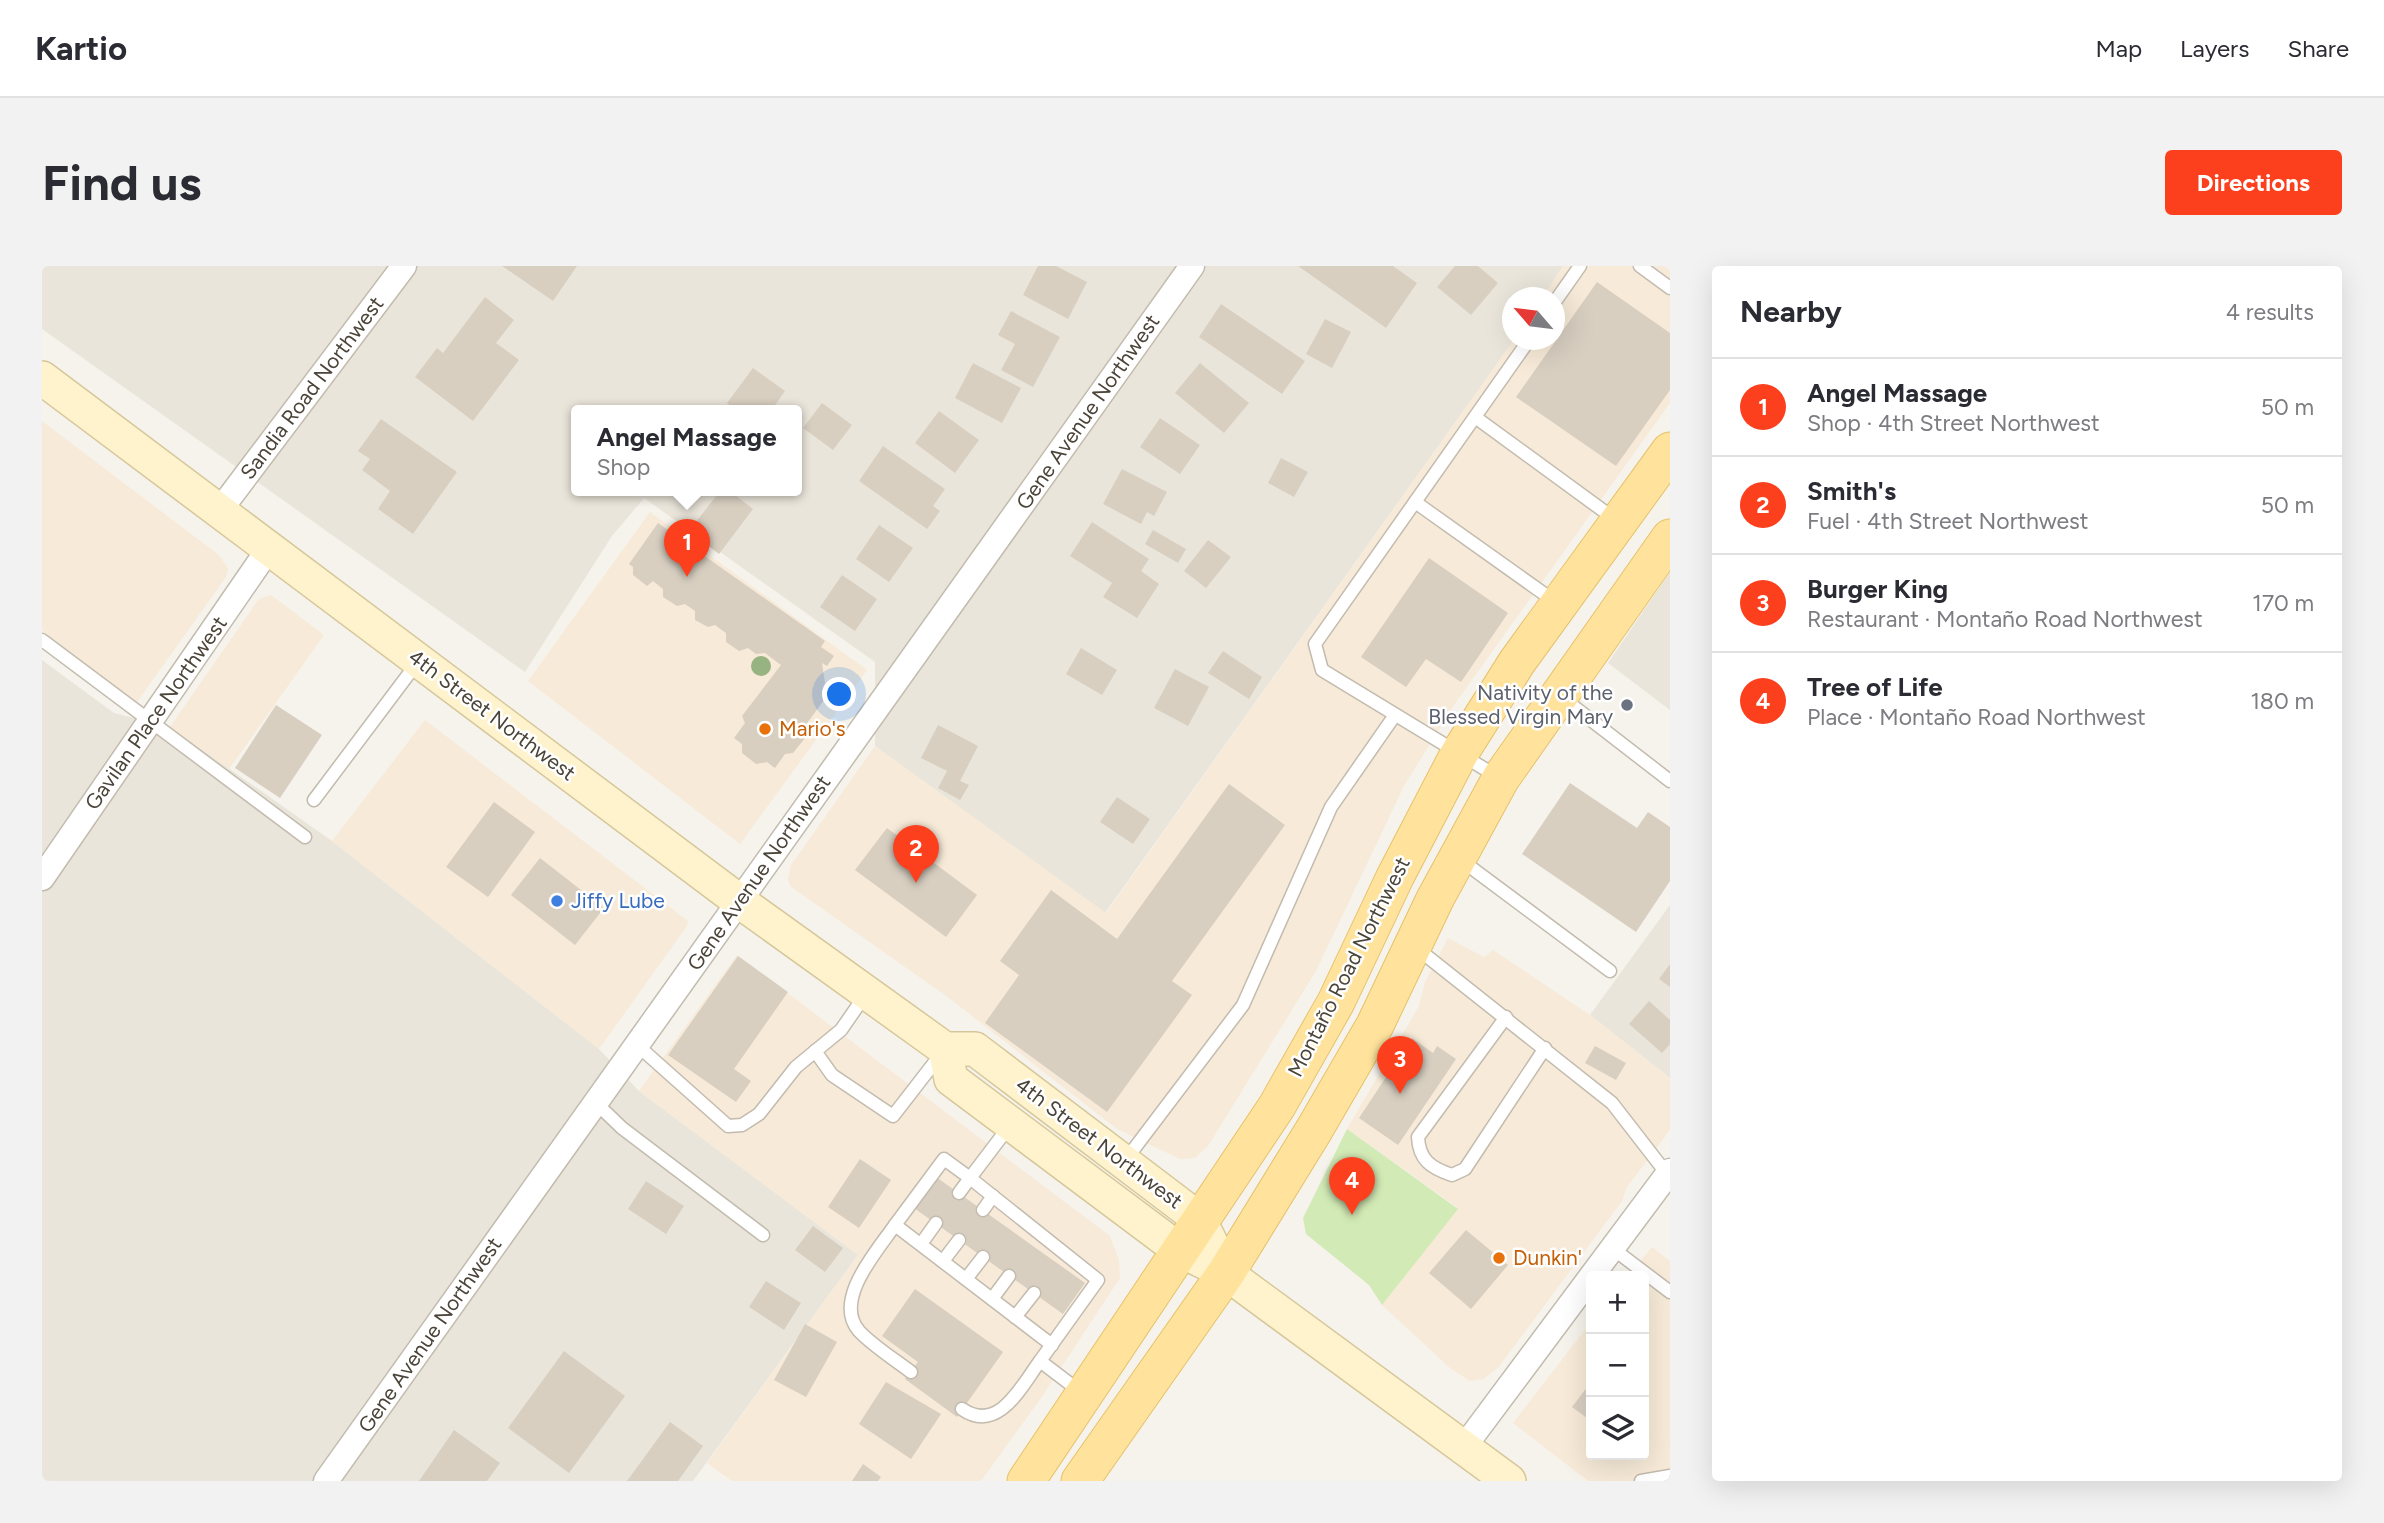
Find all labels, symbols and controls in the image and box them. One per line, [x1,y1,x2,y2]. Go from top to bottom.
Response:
text: Kartio [35,29,127,68]
text: Map [2095,34,2142,63]
text: Layers [2180,34,2249,63]
text: Share [2287,34,2349,63]
button: Directions [2165,150,2342,215]
text: Find us [42,153,201,212]
north arrow [1502,287,1565,350]
street label: Sandia Road Northwest [235,291,389,484]
text: Nearby [1740,293,1842,330]
text: 4 results [2226,298,2314,326]
street label: Gene Avenue Northwest [1011,309,1165,514]
text: Angel Massage [1807,377,1987,409]
text: 1 [1758,393,1768,421]
text: 50 m [2261,393,2314,421]
popup [571,405,802,496]
text: Shop · 4th Street Northwest [1807,409,2100,437]
text: Angel Massage [596,421,777,453]
text: Shop [596,453,650,481]
text: Smith's [1807,475,1896,507]
text: 2 [1756,491,1770,519]
text: 50 m [2261,491,2314,519]
text: Fuel · 4th Street Northwest [1807,507,2089,535]
pin: 1 [664,519,710,577]
text: Burger King [1807,573,1948,605]
text: 3 [1757,589,1769,617]
text: 170 m [2252,589,2314,617]
text: Restaurant · Montaño Road Northwest [1807,605,2203,633]
street label: Gavilan Place Northwest [79,611,232,814]
street label: 4th Street Northwest [404,644,581,785]
text: Tree of Life [1807,671,1943,703]
your location [822,677,856,711]
place label: Nativity of the Blessed Virgin Mary [1428,680,1613,729]
text: 4 [1756,687,1770,715]
text: 180 m [2250,687,2314,715]
marker: Nativity of the Blessed Virgin Mary [1619,697,1635,713]
text: Place · Montaño Road Northwest [1807,703,2146,731]
place label: Mario's [779,716,846,741]
marker: Mario's [757,721,773,737]
street label: Gene Avenue Northwest [682,770,836,975]
pin: 2 [893,825,939,883]
street label: Montaño Road Northwest [1282,853,1415,1081]
place label: Jiffy Lube [571,888,665,913]
marker: Jiffy Lube [549,893,565,909]
pin: 3 [1377,1036,1423,1094]
street label: 4th Street Northwest [1011,1072,1188,1213]
pin: 4 [1329,1157,1375,1215]
street label: Gene Avenue Northwest [353,1232,507,1437]
place label: Dunkin' [1513,1245,1582,1270]
marker: Dunkin' [1491,1250,1507,1266]
map controls [1586,1271,1649,1460]
button: + [1586,1271,1649,1334]
button: − [1586,1334,1649,1397]
button: layers [1586,1397,1649,1460]

